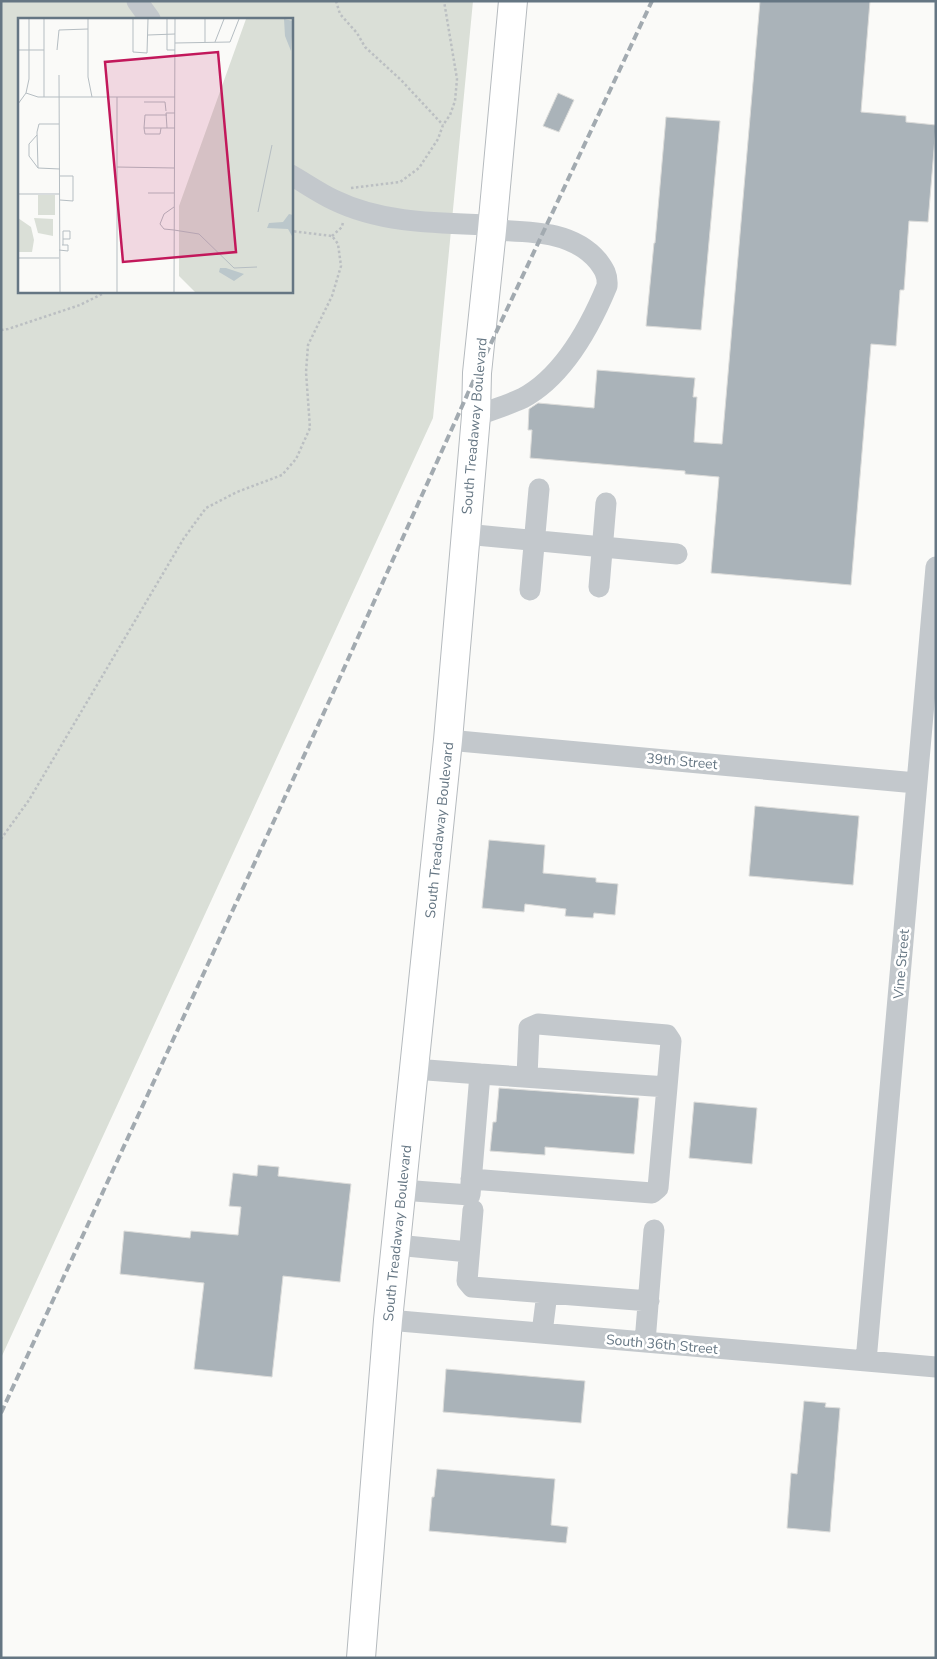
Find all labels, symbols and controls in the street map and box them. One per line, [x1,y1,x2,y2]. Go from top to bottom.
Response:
inset map [18,18,292,292]
street label: South Treadaway Boulevard [457,337,492,515]
street label: South Treadaway Boulevard [421,741,458,919]
street label: 39th Street [646,749,718,774]
street label: Vine Street [889,928,914,1001]
street label: South Treadaway Boulevard [379,1144,416,1322]
street label: South 36th Street [605,1330,719,1359]

